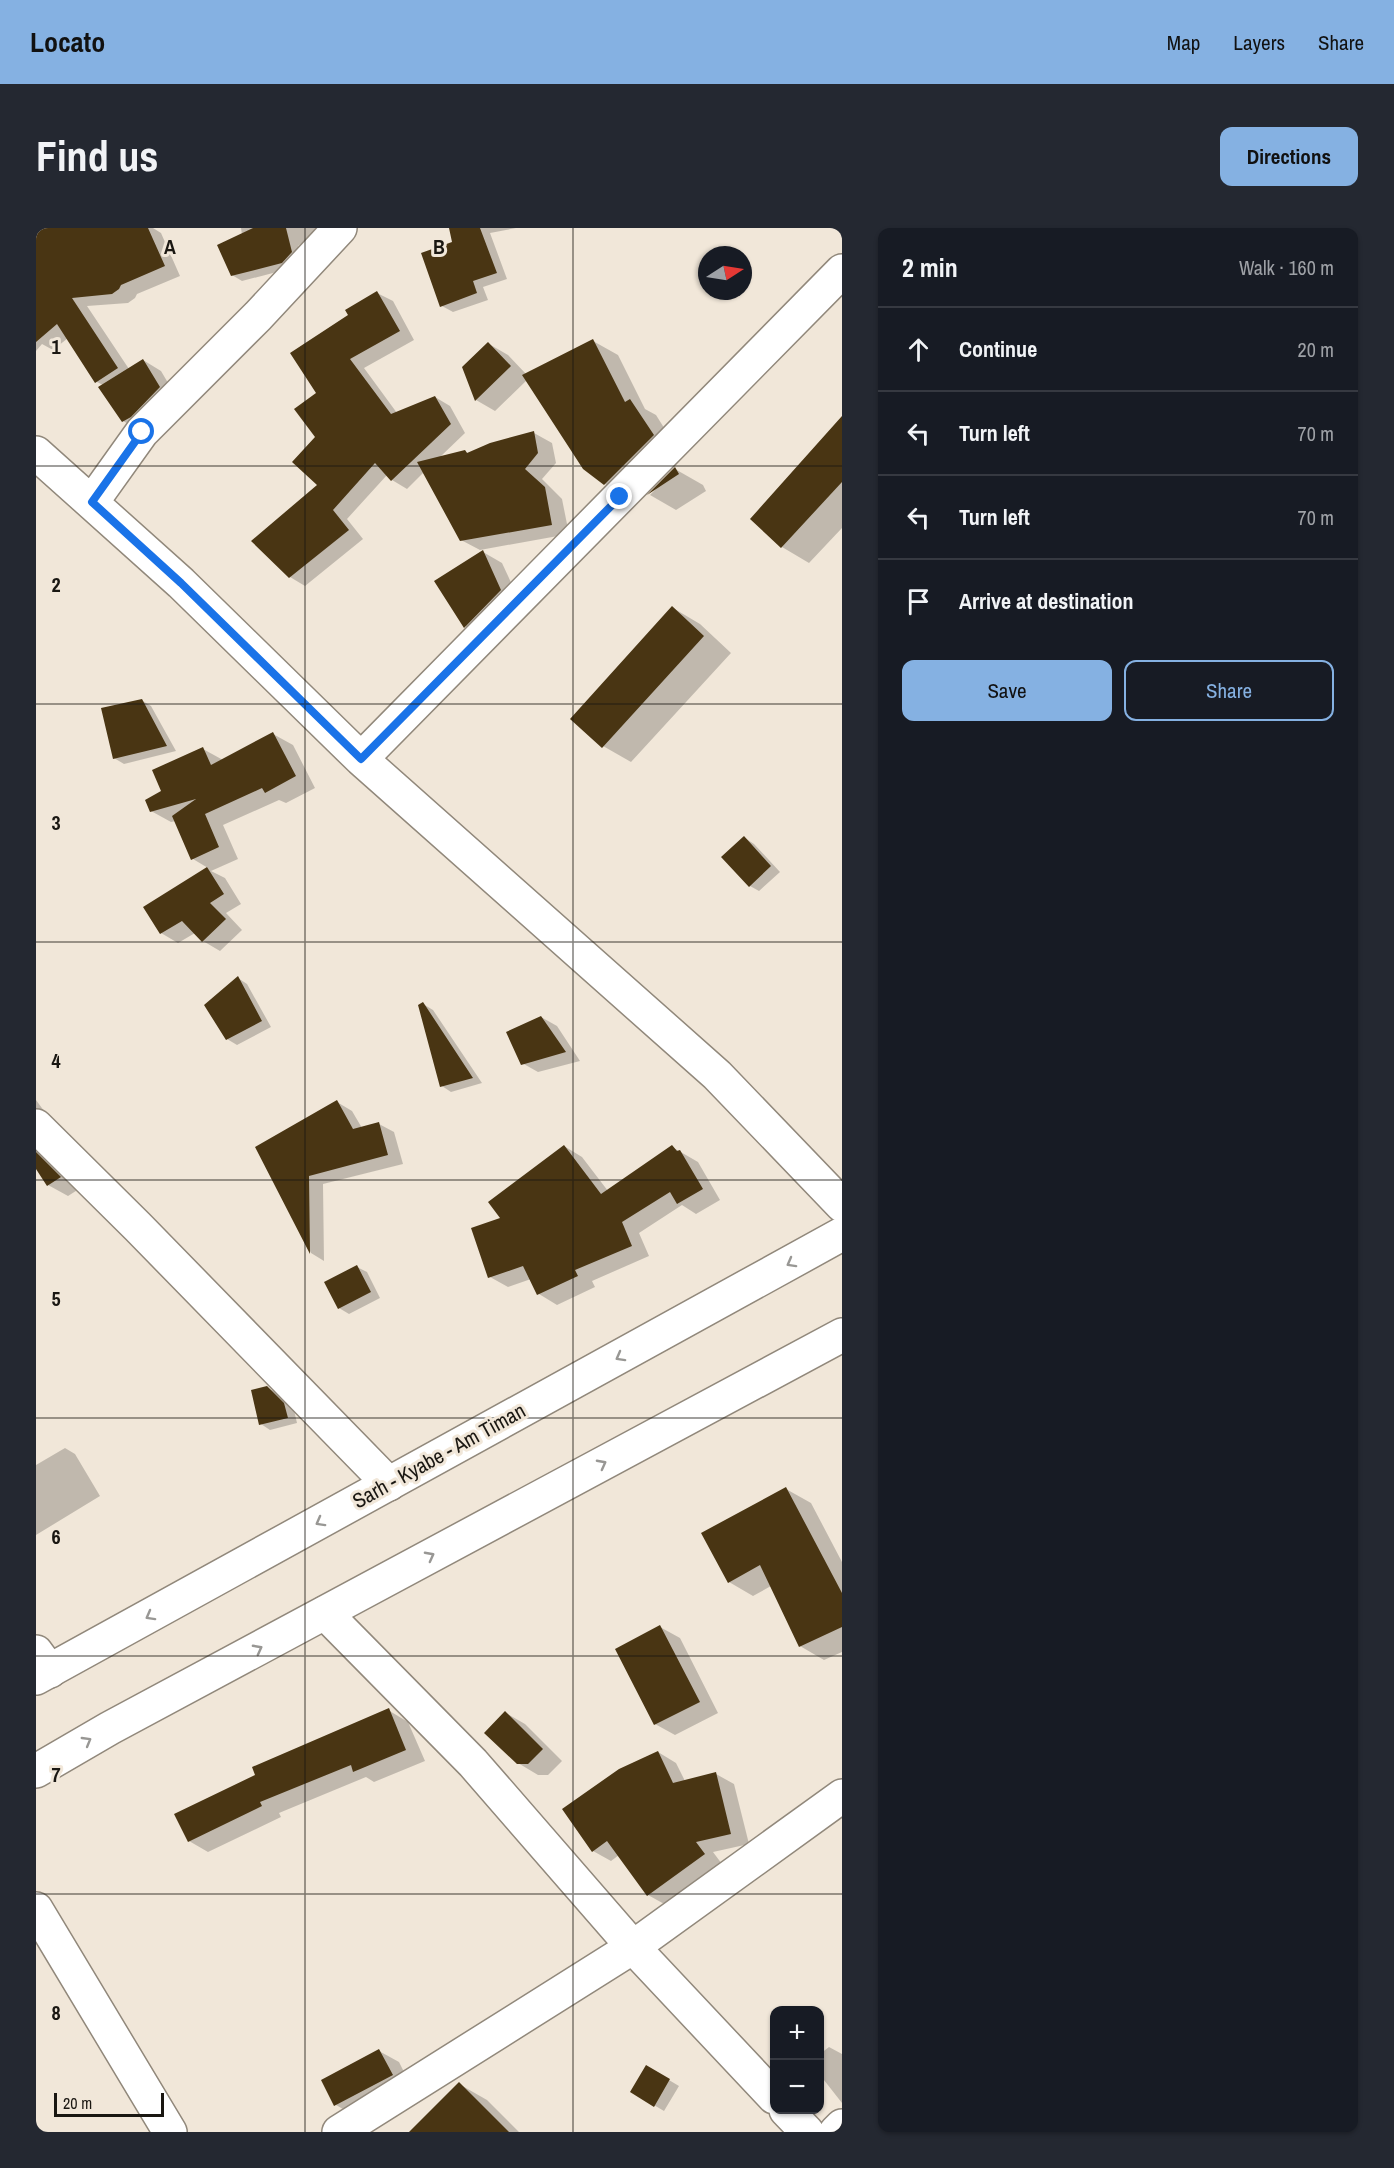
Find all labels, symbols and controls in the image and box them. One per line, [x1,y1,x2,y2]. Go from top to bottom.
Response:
text: Locato [30,23,105,61]
text: Map [1167,28,1200,57]
text: Layers [1233,28,1285,57]
text: Share [1318,28,1364,57]
button: Directions [1220,127,1358,186]
text: Find us [36,128,158,184]
text: A [164,233,176,260]
text: B [433,233,445,260]
north arrow [698,246,752,300]
text: 2 min [902,250,958,285]
text: Walk · 160 m [1239,254,1334,281]
text: 1 [51,333,61,360]
icon: ahead [902,333,935,366]
text: Continue [959,334,1037,364]
text: 20 m [1298,336,1334,363]
icon: left [902,417,935,450]
route start [128,418,154,444]
text: Turn left [959,418,1030,448]
text: 70 m [1298,420,1334,447]
route end [606,483,632,509]
icon: left [902,501,935,534]
text: Turn left [959,502,1030,532]
text: 70 m [1298,504,1334,531]
text: 2 [51,571,61,598]
icon: arrive [902,585,935,618]
text: Arrive at destination [959,586,1133,616]
button: Save [902,660,1112,721]
button: Share [1124,660,1334,721]
text: 3 [51,809,61,836]
text: 4 [51,1047,61,1074]
one-way arrow [787,1256,797,1267]
text: 5 [51,1285,61,1312]
one-way arrow [616,1350,626,1361]
street label: Sarh - Kyabe - Am Timan [347,1396,530,1515]
one-way arrow [596,1460,606,1471]
one-way arrow [316,1514,326,1526]
text: 6 [51,1523,61,1550]
one-way arrow [424,1552,434,1563]
one-way arrow [145,1609,156,1620]
one-way arrow [252,1645,262,1656]
one-way arrow [81,1737,91,1749]
text: 7 [51,1761,61,1788]
text: 8 [51,1999,61,2026]
map controls [770,2006,824,2114]
button: + [770,2006,824,2060]
button: − [770,2060,824,2114]
scale bar [54,2090,164,2118]
text: 20 m [63,2092,92,2114]

